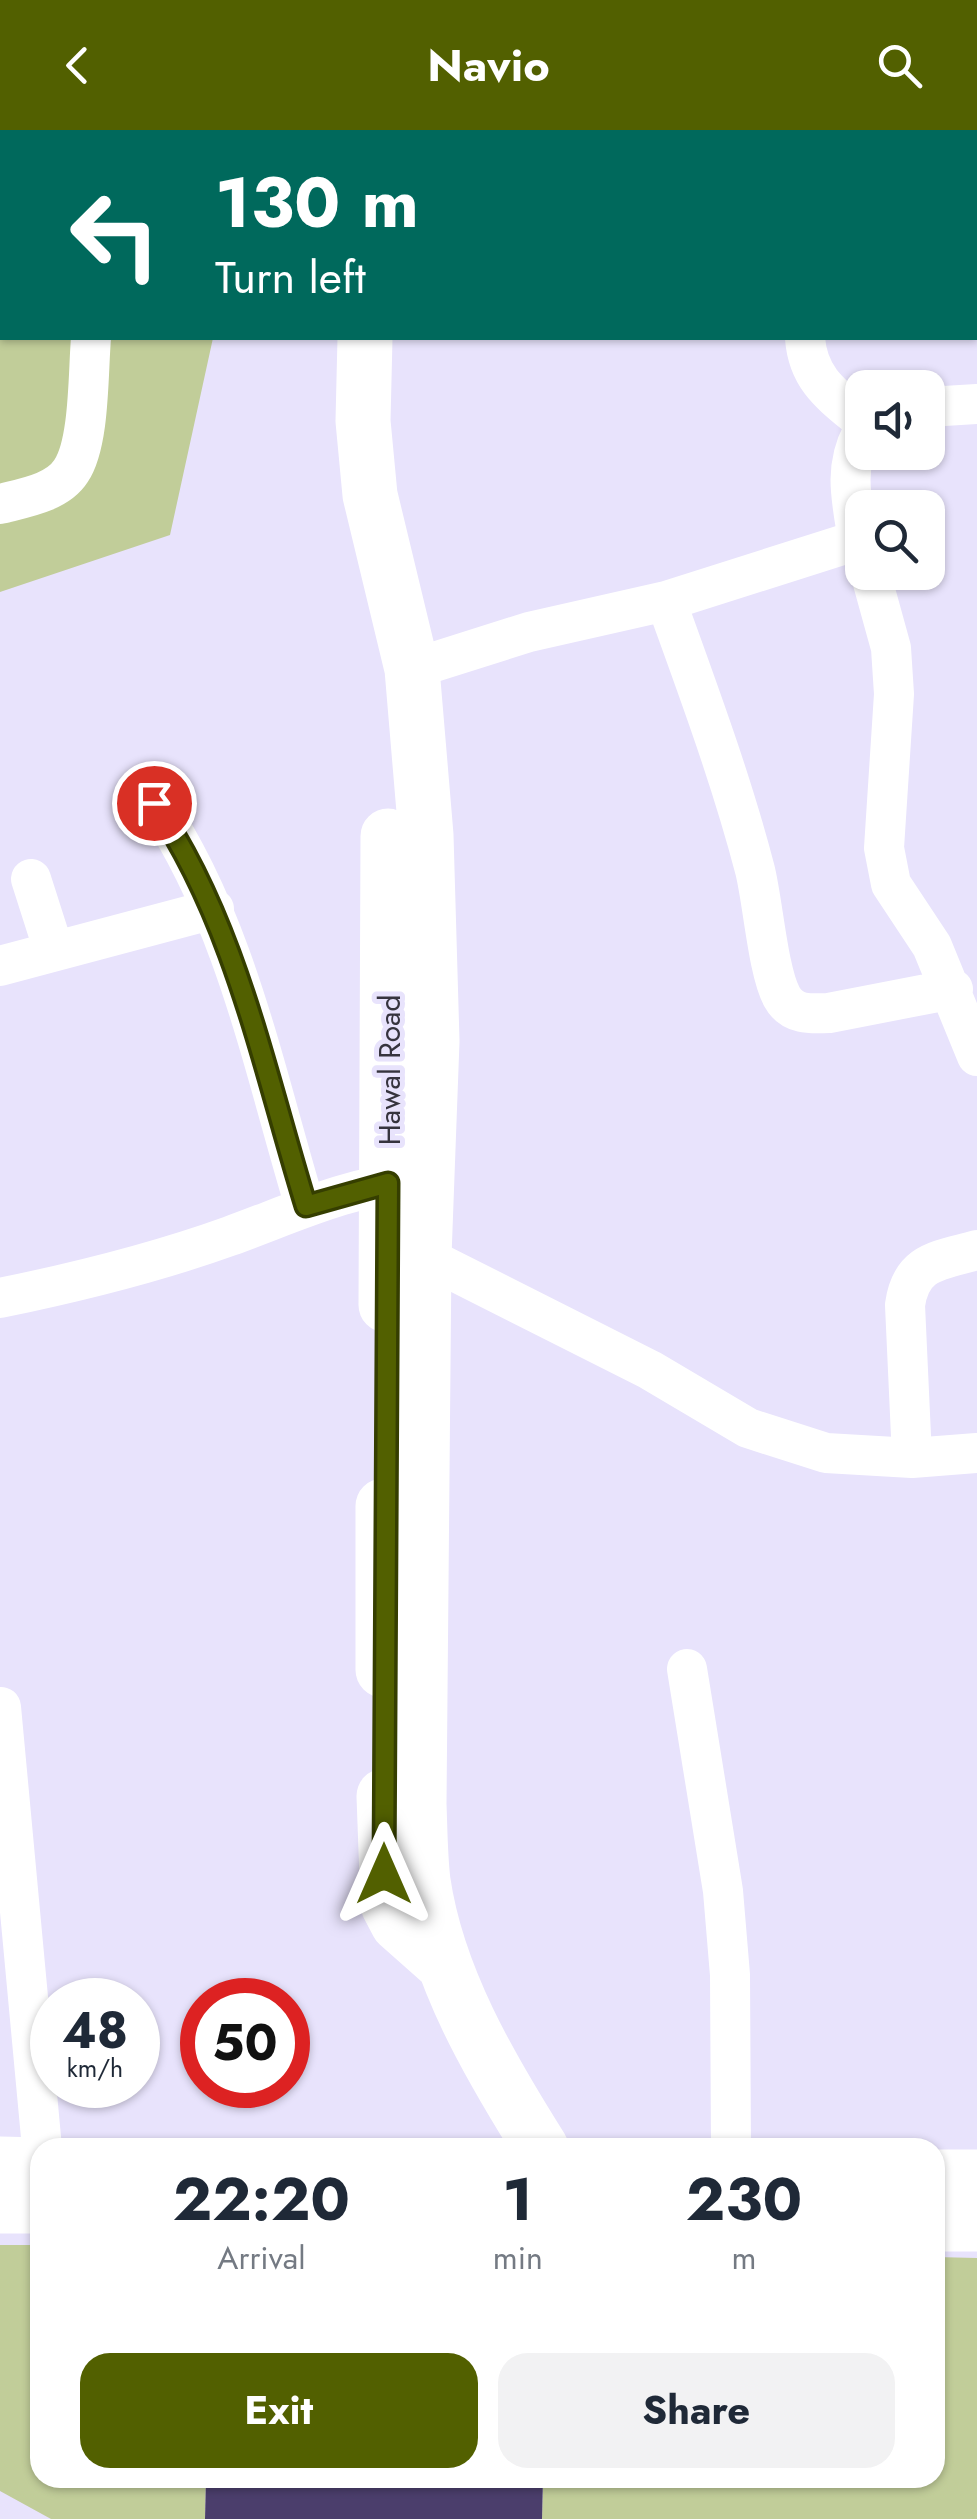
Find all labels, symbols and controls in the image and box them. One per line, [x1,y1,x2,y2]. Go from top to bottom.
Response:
text: Navio [427,33,550,98]
icon: back [50,38,105,93]
icon: search [872,38,927,93]
text: 130 m [215,152,419,253]
icon: left [50,170,180,300]
text: Turn left [215,245,366,310]
map controls [845,370,945,590]
button: sound [845,370,945,470]
button: search [845,490,945,590]
pin [112,761,197,846]
icon: arrive [127,776,182,831]
street label: Hawal Road [368,994,411,1146]
position arrow [332,1822,436,1926]
speed limit sign: 50 [180,1978,310,2108]
text: 48 [62,1994,128,2067]
text: km/h [67,2050,123,2086]
text: 22:20 [173,2156,350,2243]
text: 1 [503,2156,533,2243]
text: 230 [686,2156,802,2243]
text: Arrival [217,2235,306,2281]
text: min [493,2235,543,2281]
text: m [731,2235,756,2281]
button: Exit [80,2353,478,2468]
button: Share [498,2353,895,2468]

